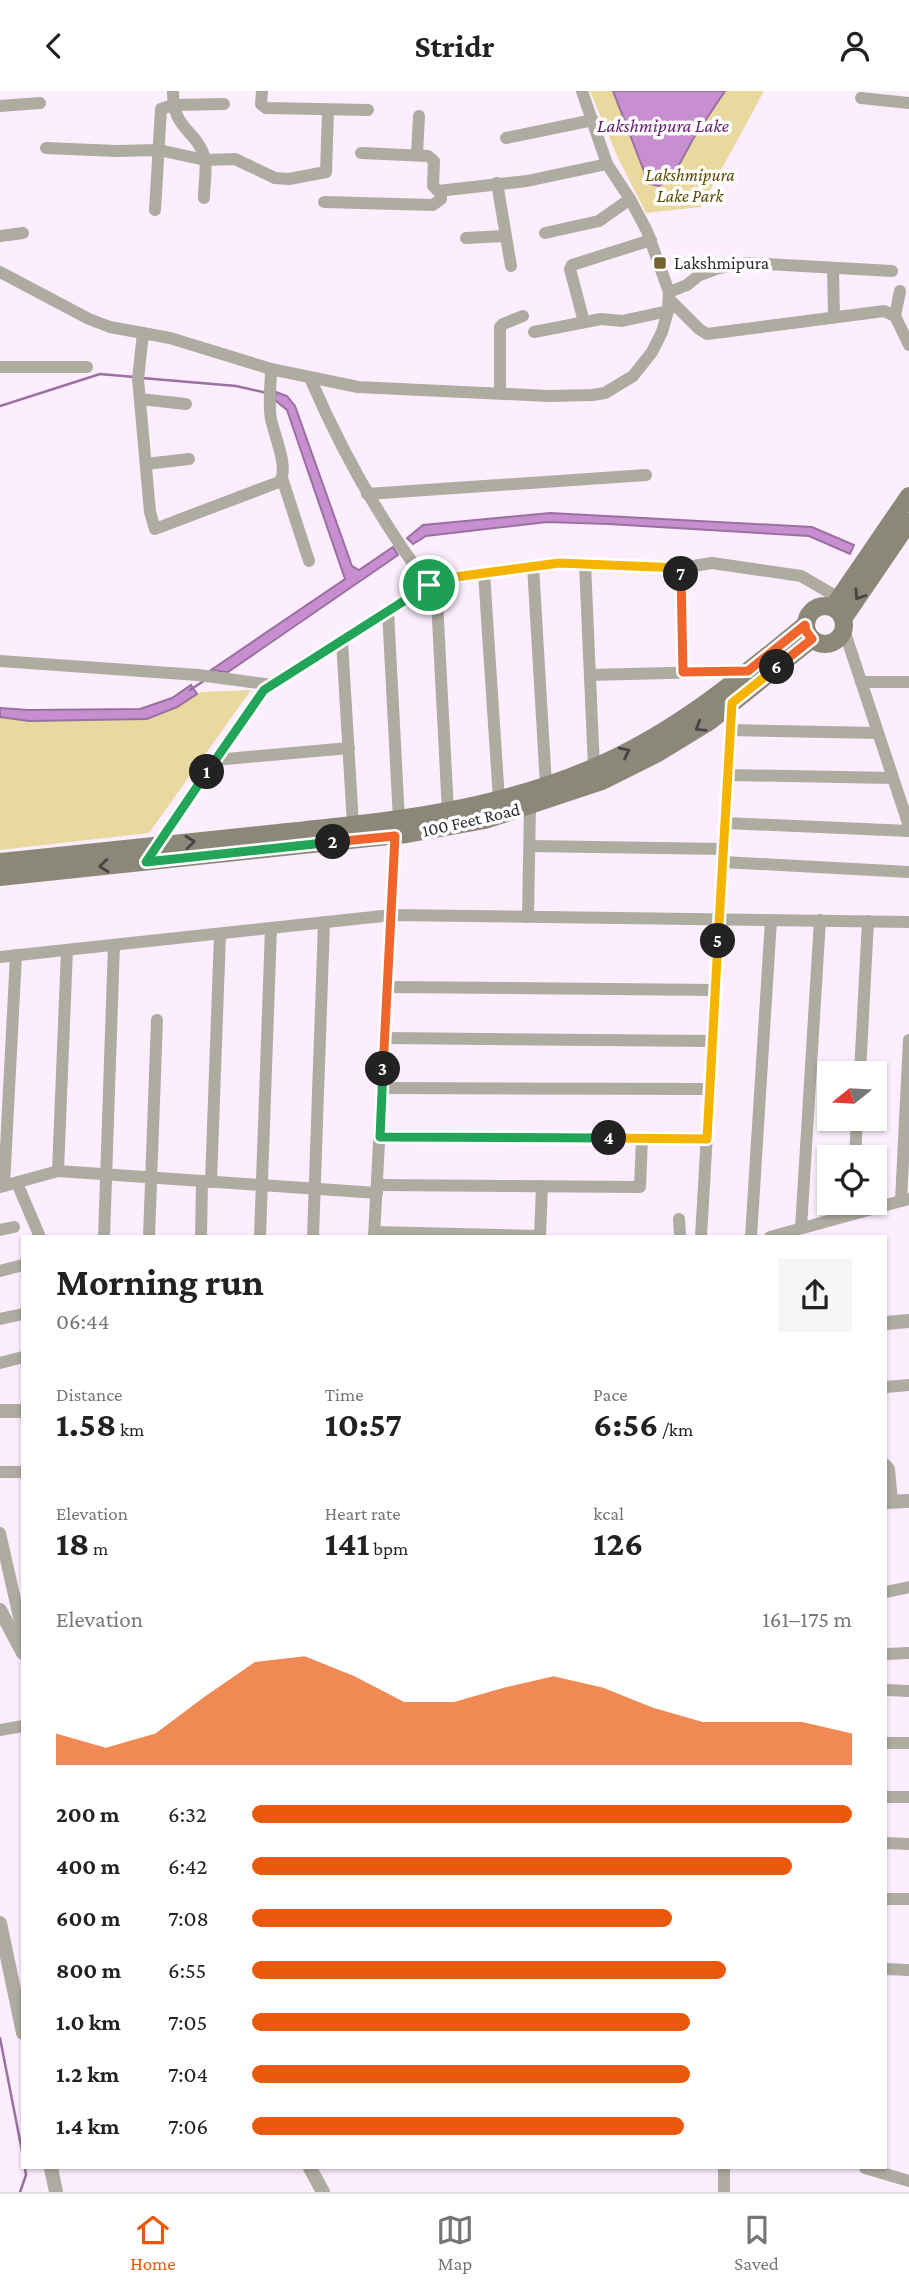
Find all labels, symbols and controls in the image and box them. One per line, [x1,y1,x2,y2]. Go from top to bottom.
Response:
icon: back [35,27,73,65]
icon: person [836,27,874,65]
text: Stridr [415,28,494,64]
water label: Lakshmipura Lake [597,115,729,136]
park label: Lakshmipura Lake Park [645,165,735,206]
place label: Lakshmipura [674,253,769,273]
marker: Lakshmipura [652,255,668,271]
pin [399,555,459,615]
pin: 7 [664,557,698,591]
text: 7 [676,563,685,584]
icon: arrive [410,566,448,604]
one-way arrow [855,587,867,600]
pin: 6 [760,649,794,685]
text: 6 [771,656,782,677]
one-way arrow [695,718,708,731]
one-way arrow [618,747,630,761]
pin: 1 [190,755,224,789]
text: 1 [203,761,210,782]
street label: 100 Feet Road [420,799,522,841]
pin: 2 [316,825,350,859]
text: 2 [328,831,337,852]
one-way arrow [184,835,195,850]
one-way arrow [98,858,109,873]
pin: 5 [700,923,736,959]
text: 5 [713,930,722,951]
pin: 3 [366,1051,400,1087]
text: 3 [378,1058,387,1079]
north arrow [817,1061,887,1131]
map controls [817,1061,887,1215]
pin: 4 [592,1121,626,1155]
text: 4 [603,1127,614,1148]
button: locate [817,1145,887,1215]
button: share [778,1258,852,1332]
text: Morning run [56,1261,264,1303]
text: 06:44 [56,1308,109,1334]
text: Distance [56,1384,122,1405]
text: Time [325,1384,364,1405]
text: Pace [593,1384,628,1405]
text: 1.58 [56,1405,116,1444]
text: 10:57 [325,1405,402,1444]
text: 6:56 [593,1405,658,1444]
text: km [116,1419,144,1440]
text: /km [658,1419,693,1440]
text: Elevation [56,1503,128,1524]
text: Heart rate [325,1503,401,1524]
text: kcal [593,1503,624,1524]
text: 18 [56,1524,89,1563]
text: 141 [325,1524,370,1563]
text: 126 [593,1524,643,1563]
text: m [89,1538,108,1559]
text: bpm [370,1538,408,1559]
text: Elevation [56,1606,143,1632]
text: 161–175 m [762,1606,852,1632]
text: 200 m [56,1801,120,1827]
text: 6:32 [168,1801,207,1827]
text: 400 m [56,1853,120,1879]
text: 6:42 [168,1853,207,1879]
text: 600 m [56,1905,120,1931]
text: 7:08 [168,1905,209,1931]
text: 800 m [56,1957,121,1983]
text: 6:55 [168,1957,206,1983]
text: 1.0 km [56,2009,121,2035]
text: 7:05 [168,2009,207,2035]
text: 1.2 km [56,2061,119,2087]
text: 7:04 [168,2061,208,2087]
text: 1.4 km [56,2113,119,2139]
text: 7:06 [168,2113,208,2139]
tab: Home [130,2211,176,2274]
tab: Map [436,2211,474,2274]
tab: Saved [734,2211,779,2274]

